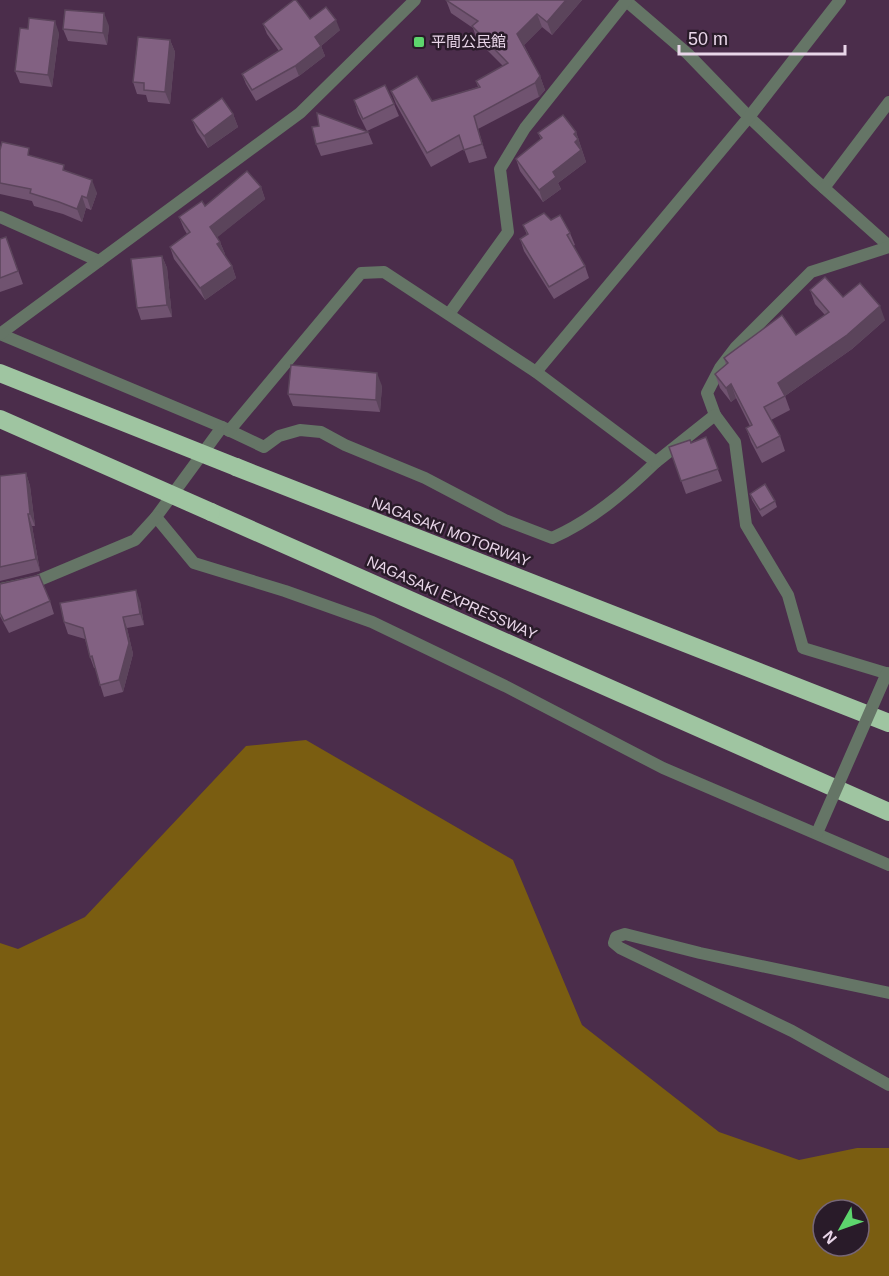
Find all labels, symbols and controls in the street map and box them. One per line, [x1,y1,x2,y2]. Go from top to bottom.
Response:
scale bar [679,18,846,56]
text: 50 m [688,29,728,49]
place label: 平間公民館 [431,33,506,50]
marker: 平間公民館 [412,35,426,49]
street label: NAGASAKI MOTORWAY [369,493,533,570]
street label: NAGASAKI EXPRESSWAY [365,552,540,643]
north arrow [811,1198,871,1258]
text: N [820,1227,840,1247]

